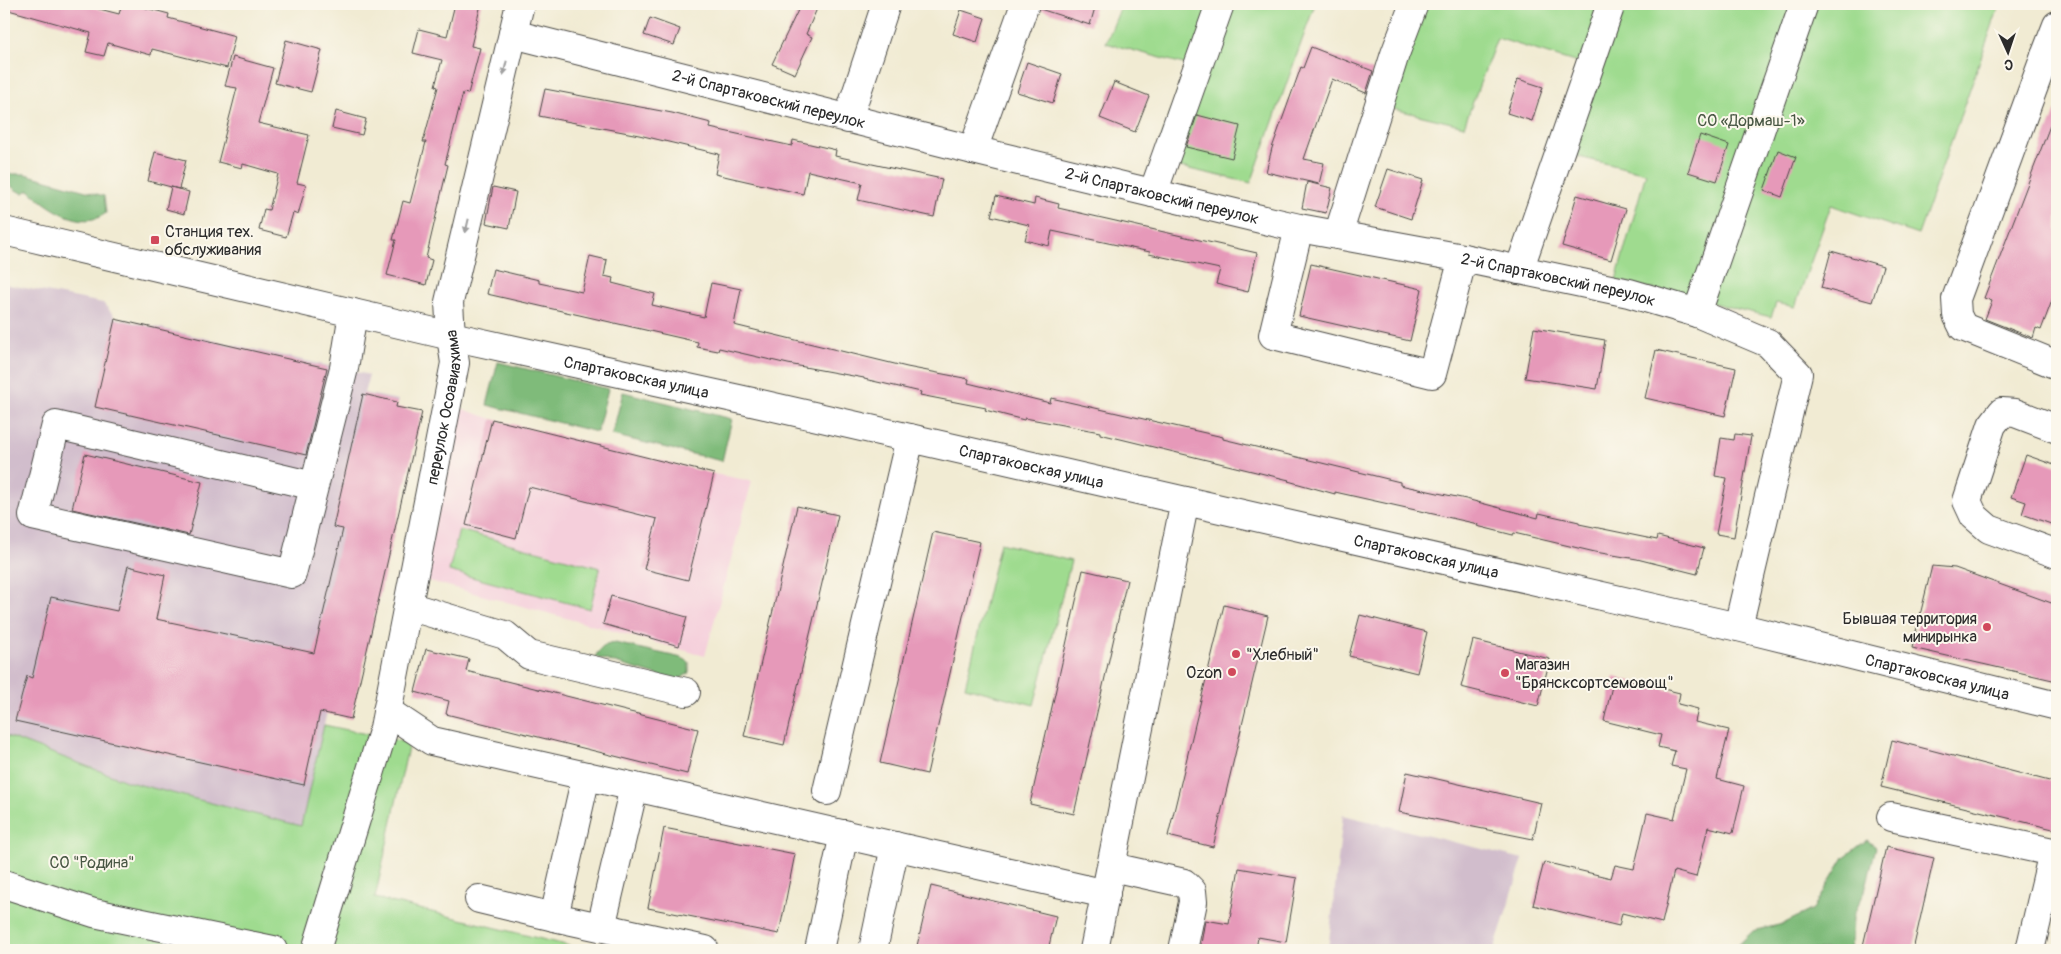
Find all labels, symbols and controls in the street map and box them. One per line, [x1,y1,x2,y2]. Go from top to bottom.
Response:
north arrow [1984,28,2034,78]
text: С [2004,56,2013,73]
one-way arrow [501,61,509,76]
street label: 2-й Спартаковский переулок [670,66,867,133]
park label: СО «Дормаш-1» [1697,111,1805,131]
street label: 2-й Спартаковский переулок [1063,164,1261,229]
one-way arrow [463,219,471,234]
place label: Станция тех. обслуживания [165,222,261,260]
marker: Станция тех. обслуживания [149,234,161,246]
street label: 2-й Спартаковский переулок [1459,249,1658,311]
street label: переулок Осоавиахима [423,329,466,486]
street label: Спартаковская улица [562,352,711,403]
street label: Спартаковская улица [957,441,1106,493]
street label: Спартаковская улица [1352,531,1501,583]
place label: Бывшая территория минирынка [1843,609,1977,647]
marker: Бывшая территория минирынка [1981,621,1993,633]
place label: "Хлебный" [1246,645,1319,665]
marker: "Хлебный" [1230,648,1242,660]
street label: Спартаковская улица [1863,650,2011,705]
place label: Магазин "Брянсксортсемовощ" [1515,655,1674,693]
place label: Ozon [1186,663,1222,683]
marker: Ozon [1226,666,1238,678]
marker: Магазин "Брянсксортсемовощ" [1499,667,1511,679]
park label: СО "Родина" [49,853,135,873]

